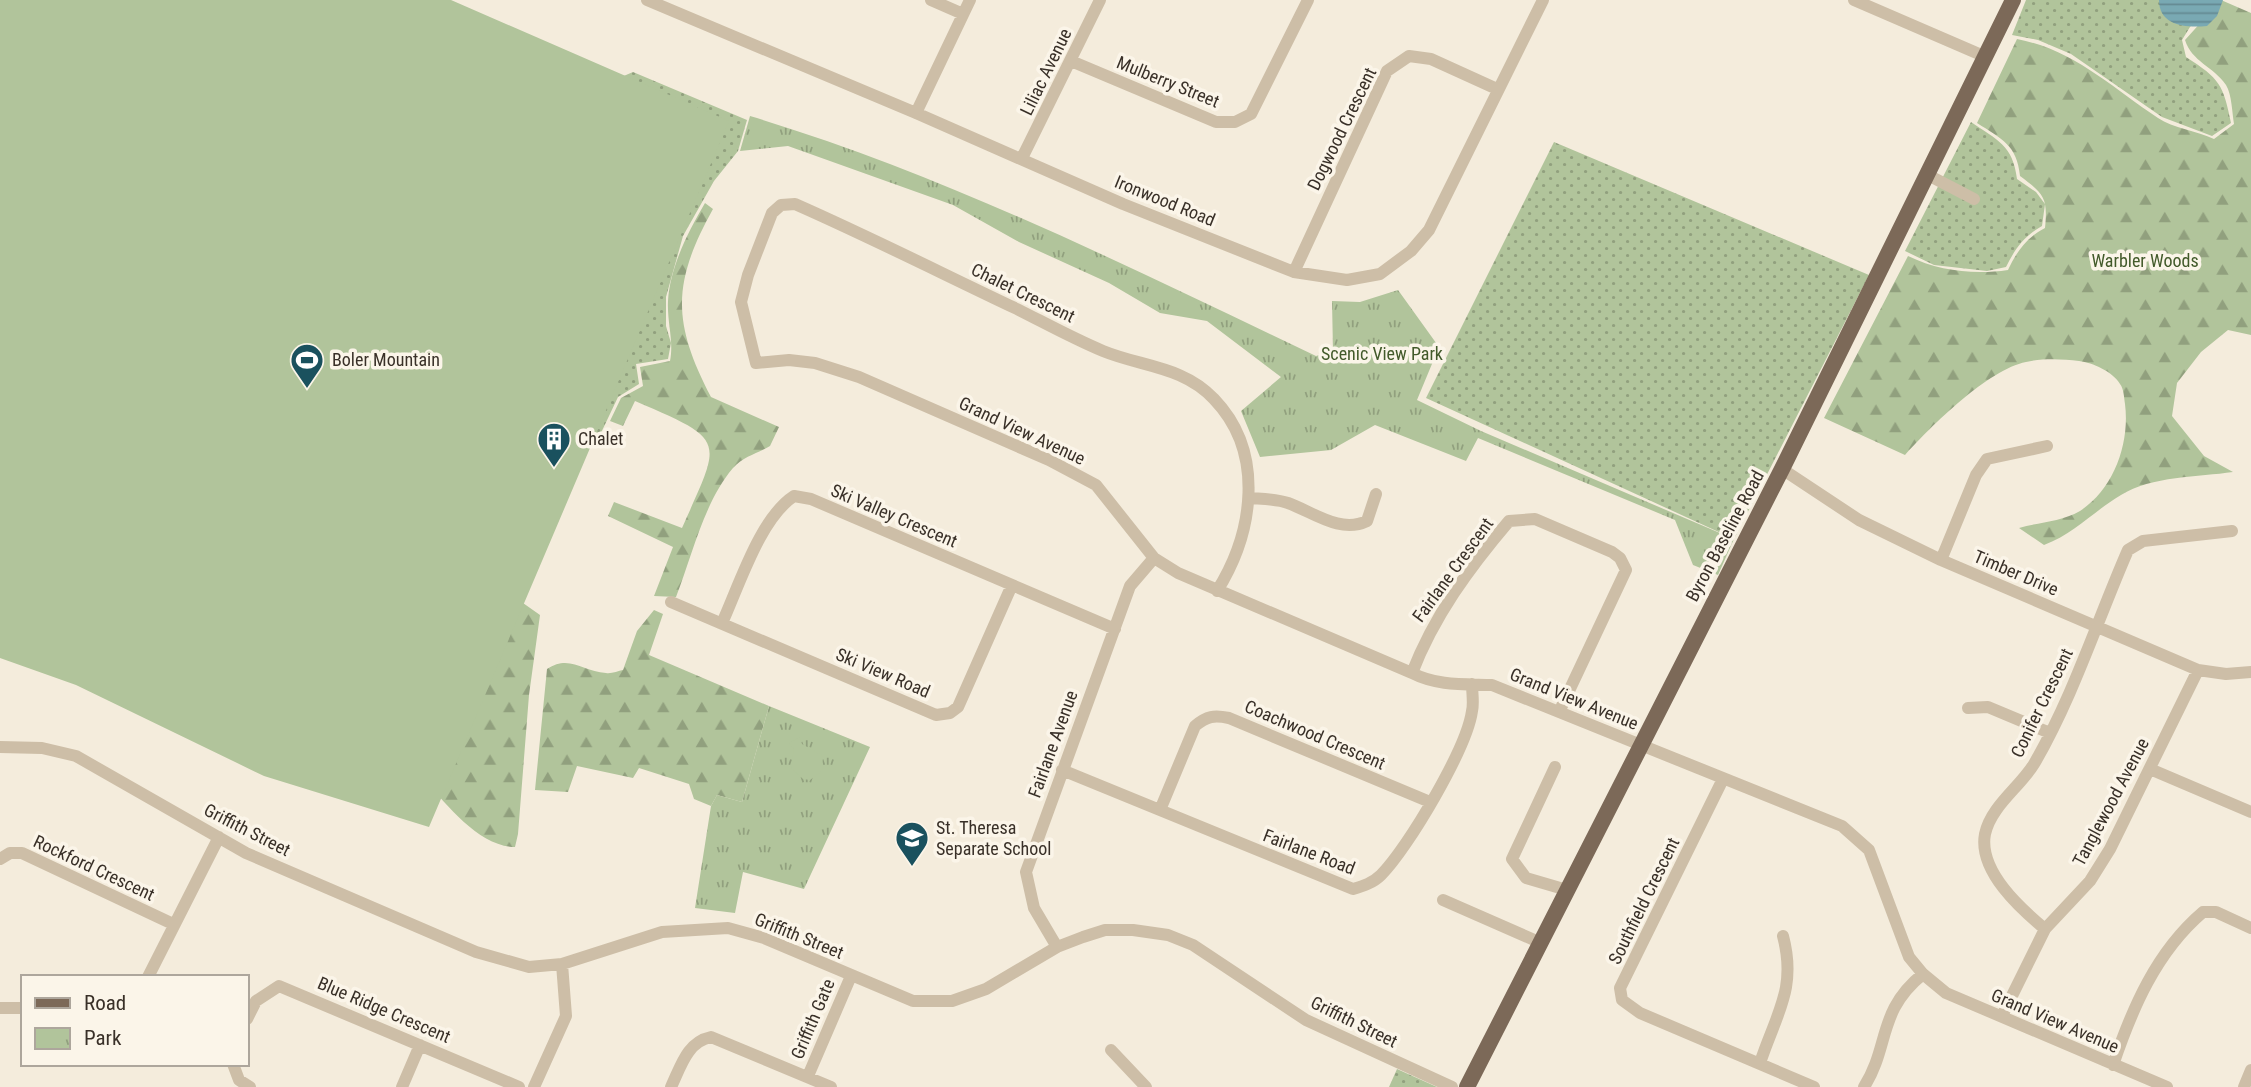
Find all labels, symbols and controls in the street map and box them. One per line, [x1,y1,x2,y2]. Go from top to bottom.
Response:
street label: Liliac Avenue [1016,25,1076,119]
street label: Mulberry Street [1114,51,1223,112]
street label: Dogwood Crescent [1303,64,1380,194]
street label: Ironwood Road [1112,171,1219,230]
park label: Warbler Woods [2091,250,2199,271]
street label: Chalet Crescent [968,258,1078,327]
sports icon: Boler Mountain [288,341,326,390]
park label: Scenic View Park [1321,343,1443,364]
place label: Boler Mountain [332,349,440,370]
street label: Grand View Avenue [956,392,1088,469]
building icon: Chalet [535,420,573,469]
place label: Chalet [578,428,623,449]
street label: Byron Baseline Road [1681,467,1768,605]
street label: Ski Valley Crescent [828,479,961,552]
street label: Fairlane Crescent [1408,514,1497,626]
street label: Timber Drive [1971,545,2062,600]
street label: Ski View Road [833,643,933,702]
street label: Conifer Crescent [2006,645,2077,761]
street label: Grand View Avenue [1507,663,1641,734]
street label: Fairlane Avenue [1023,687,1082,800]
street label: Coachwood Crescent [1242,695,1389,774]
street label: Tanglewood Avenue [2068,734,2153,869]
street label: Griffith Street [201,799,294,860]
place label: St. Theresa Separate School [936,817,1051,859]
school or university icon: St. Theresa Separate School [893,819,931,868]
street label: Fairlane Road [1260,824,1358,879]
street label: Rockford Crescent [30,830,158,905]
street label: Southfield Crescent [1604,834,1683,968]
street label: Griffith Street [752,908,847,963]
street label: Blue Ridge Crescent [315,972,454,1047]
legend [21,975,248,1066]
street label: Griffith Gate [786,976,839,1062]
street label: Grand View Avenue [1988,984,2122,1057]
text: Road [84,991,126,1015]
street label: Griffith Street [1307,992,1401,1052]
text: Park [84,1026,122,1050]

